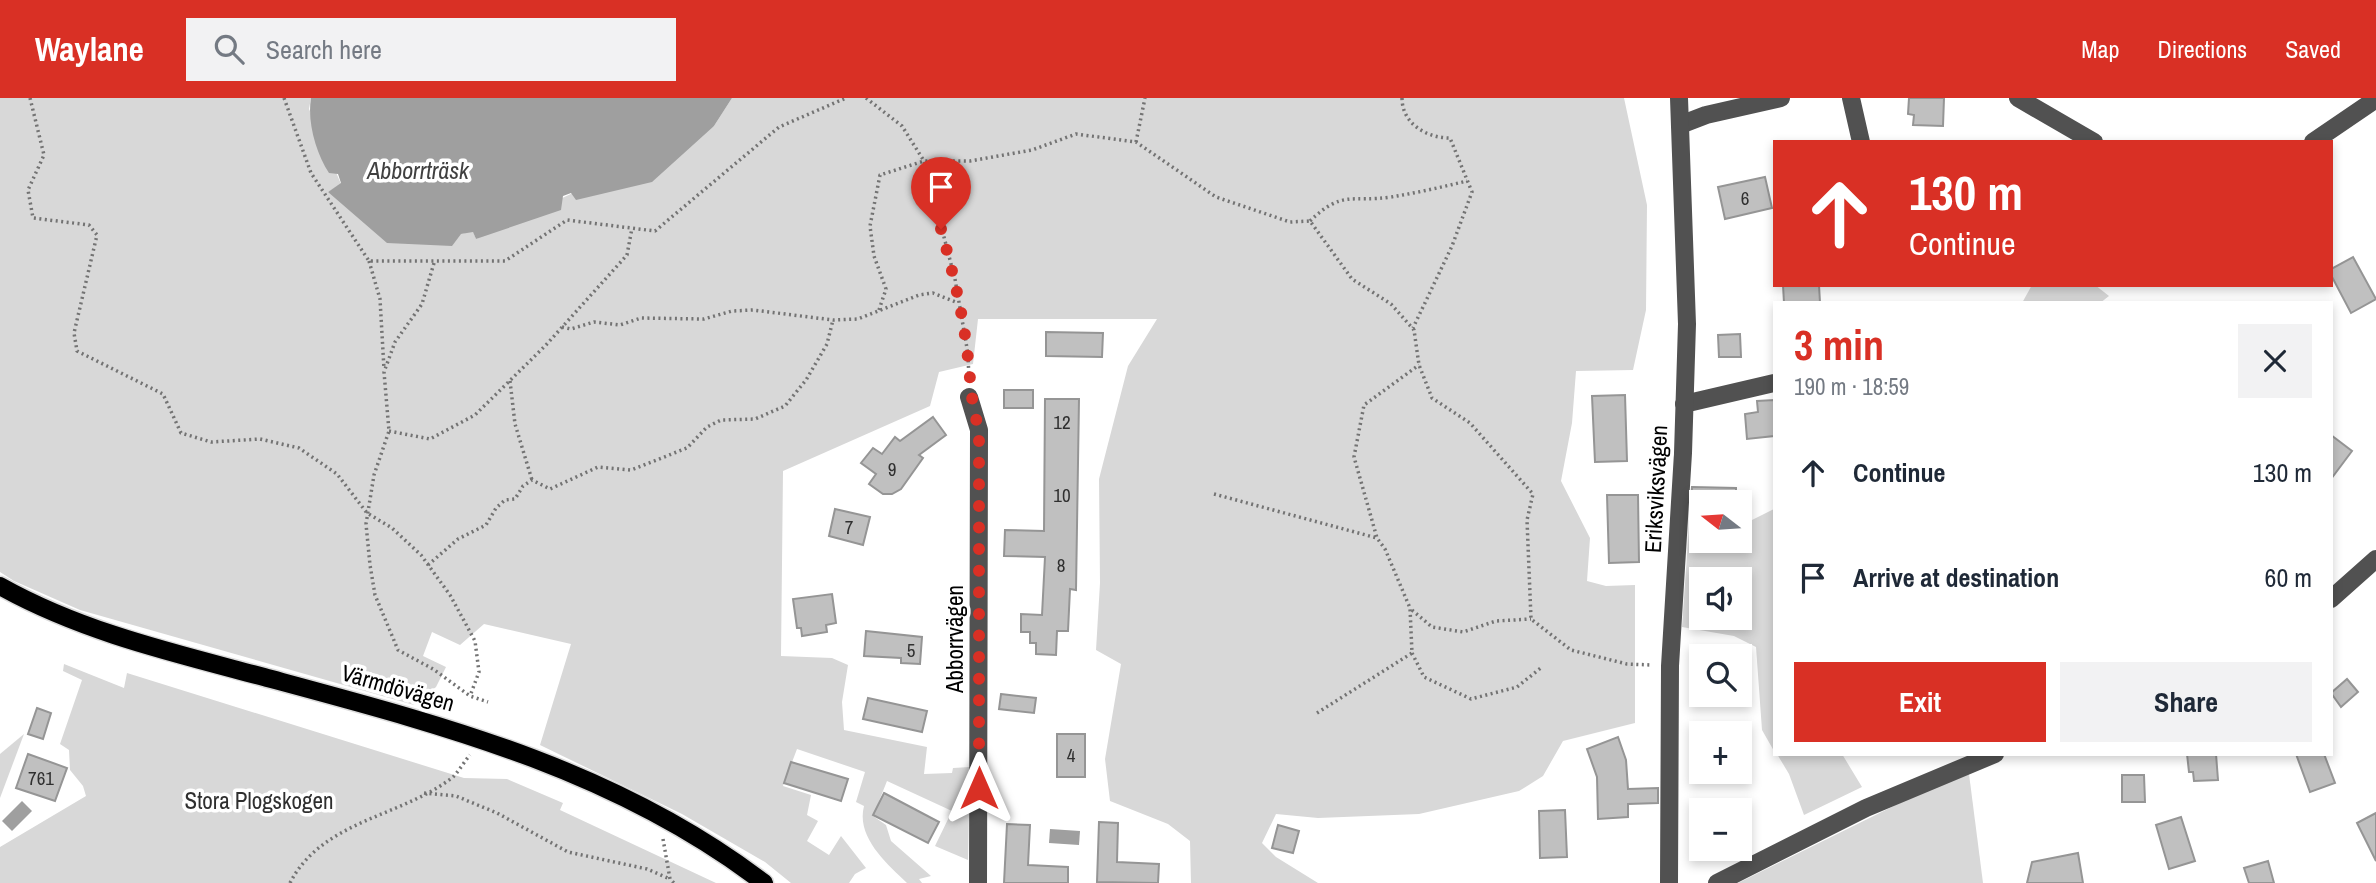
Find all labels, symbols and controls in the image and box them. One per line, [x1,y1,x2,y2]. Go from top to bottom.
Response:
search box [186,18,676,81]
text: Waylane [35,27,144,71]
icon: search [210,30,248,68]
text: Search here [266,32,382,67]
text: Map [2081,33,2119,65]
text: Directions [2157,33,2247,65]
text: Saved [2285,33,2341,65]
water label: Abborrträsk [366,154,470,186]
pin [911,157,971,229]
text: 130 m [1909,159,2023,225]
icon: arrive [922,168,960,206]
icon: ahead [1794,168,1885,259]
house number: 6 [1741,185,1749,211]
text: Continue [1909,222,2016,265]
text: 3 min [1794,317,1884,373]
button: close [2238,324,2312,398]
text: 190 m · 18:59 [1794,371,1909,402]
house number: 12 [1053,409,1071,435]
street label: Eriksviksvägen [1637,424,1674,554]
icon: ahead [1794,454,1832,492]
text: Continue [1853,455,1945,490]
text: 130 m [2253,455,2312,490]
house number: 9 [888,456,896,482]
house number: 10 [1053,482,1071,508]
north arrow [1689,490,1752,553]
map controls [1689,490,1752,861]
house number: 7 [845,514,854,540]
house number: 8 [1057,552,1065,578]
icon: arrive [1794,559,1832,597]
text: Arrive at destination [1853,560,2059,595]
text: 60 m [2265,560,2312,595]
button: sound [1689,567,1752,630]
street label: Abborrvägen [939,585,970,694]
house number: 5 [907,637,916,663]
button: search [1689,644,1752,707]
street label: Värmdövägen [338,657,458,718]
button: Exit [1794,662,2046,742]
button: Share [2060,662,2312,742]
button: + [1689,721,1752,784]
house number: 4 [1067,742,1076,768]
position arrow [942,751,1016,825]
house number: 761 [28,765,54,791]
park label: Stora Plogskogen [185,785,333,816]
button: − [1689,798,1752,861]

